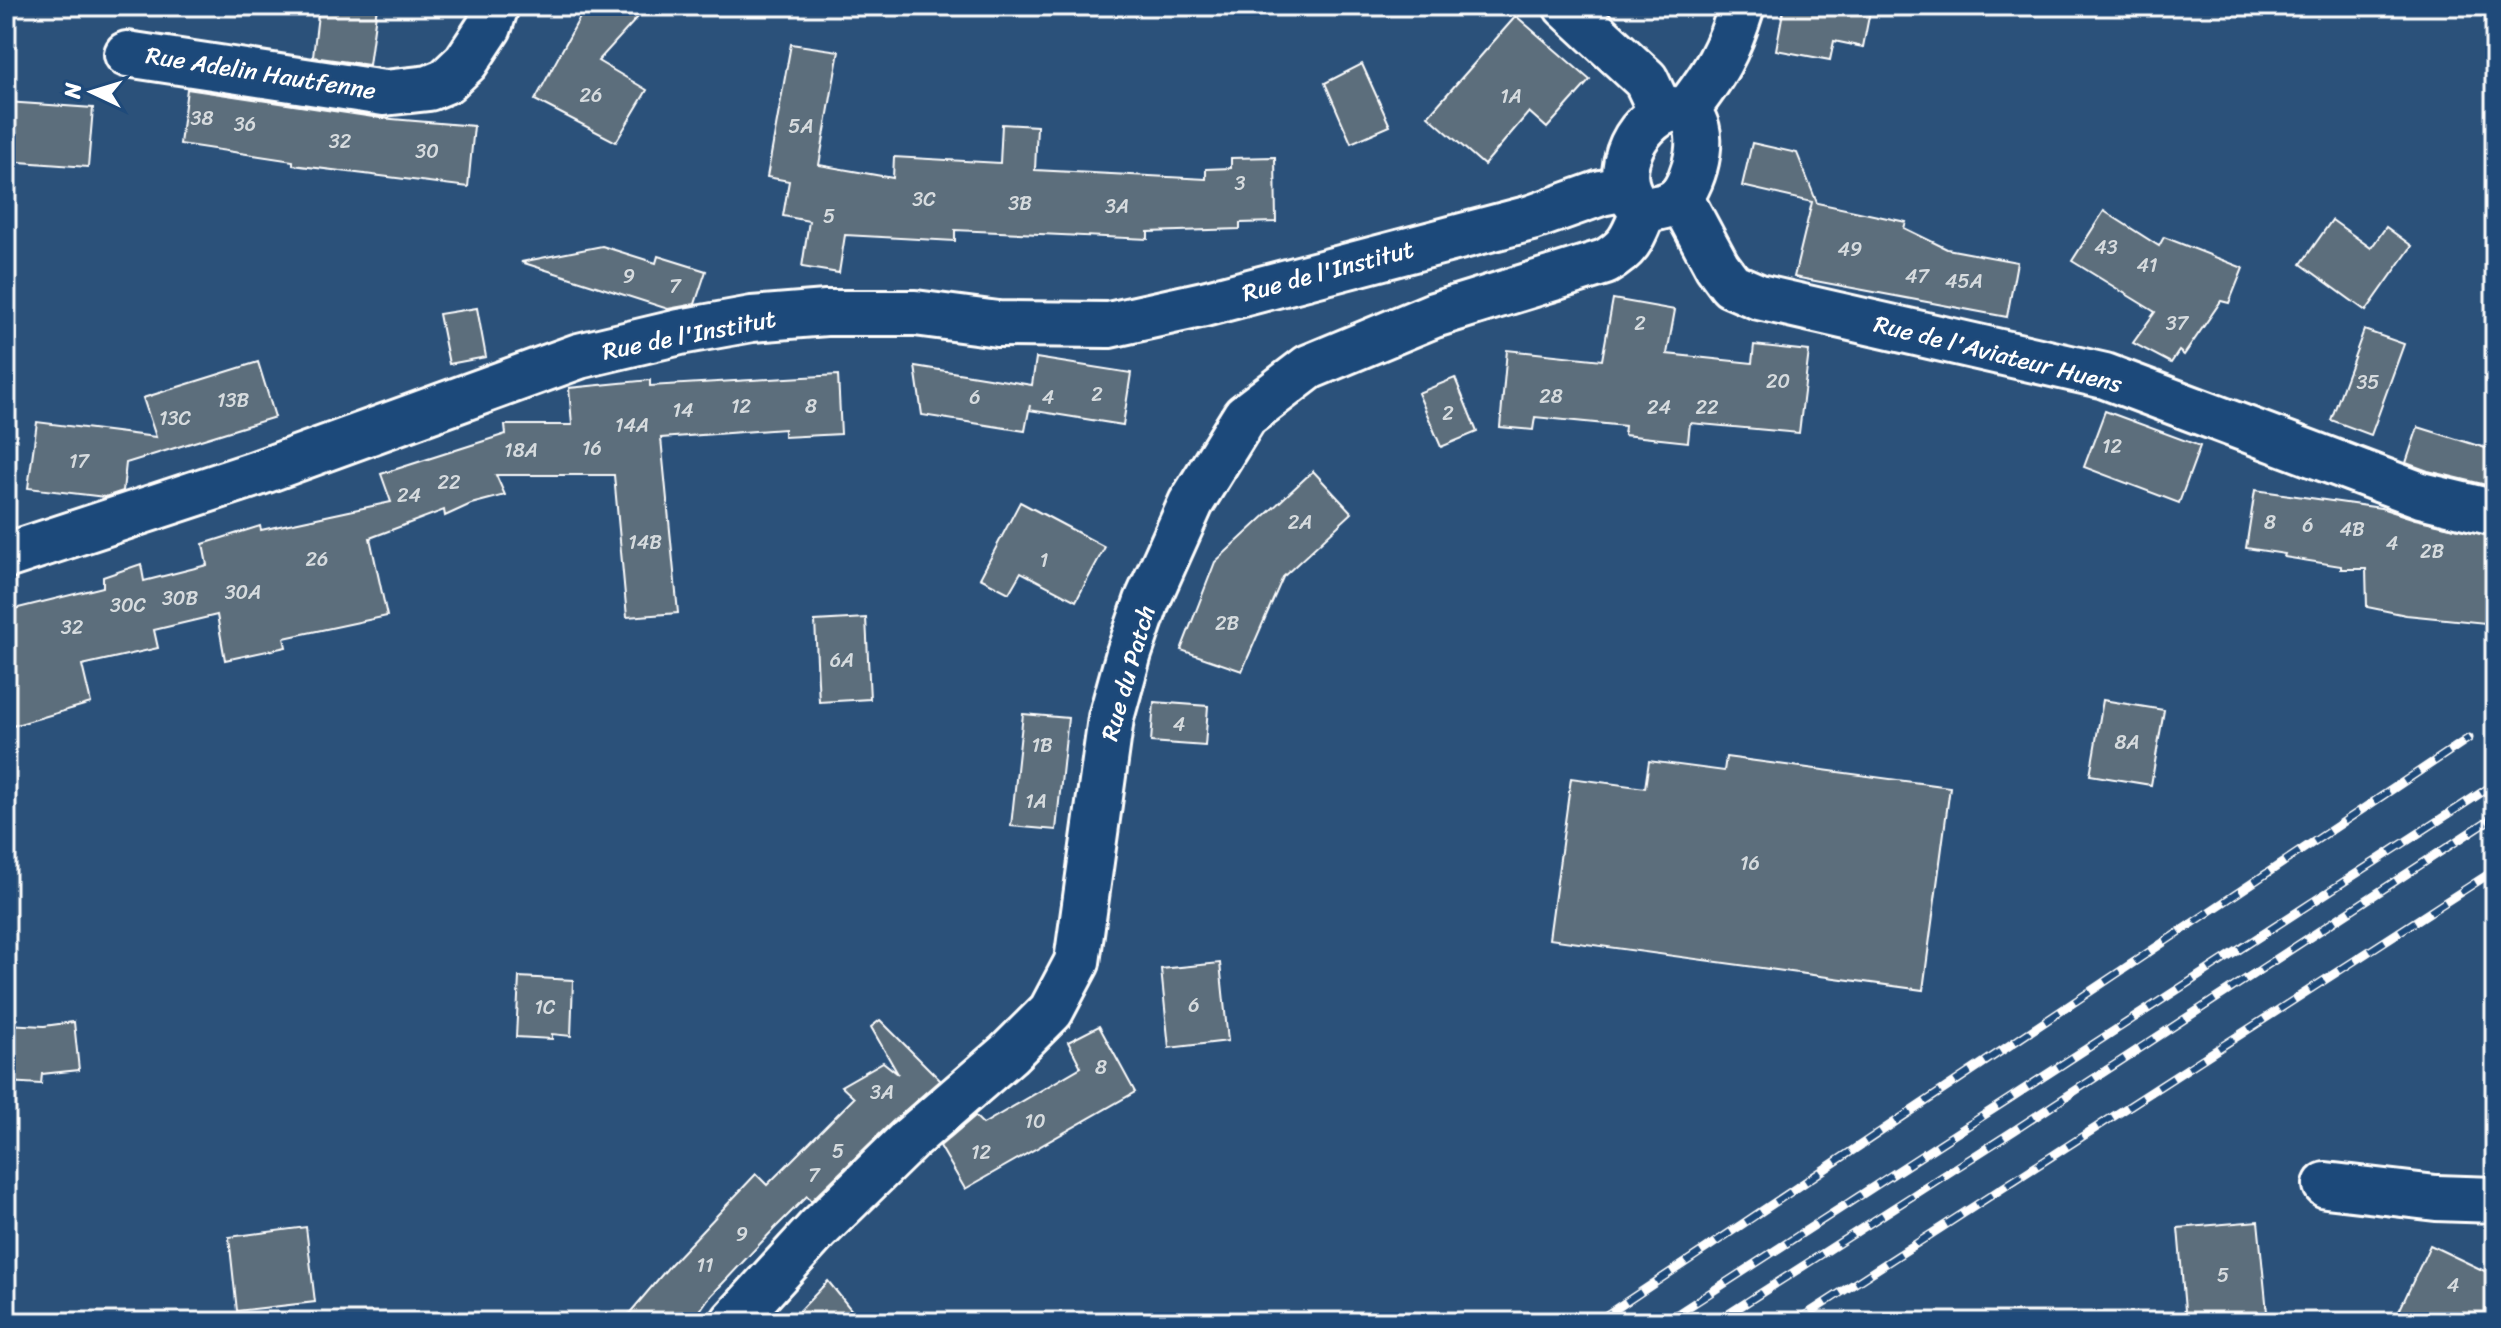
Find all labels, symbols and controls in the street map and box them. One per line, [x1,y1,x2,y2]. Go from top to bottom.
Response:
street label: Rue Adelin Hautfenne [143,34,379,112]
north arrow [52,52,132,132]
house number: 26 [580,78,602,113]
house number: 1A [1500,79,1522,114]
text: N [52,81,93,101]
house number: 38 [190,101,214,136]
house number: 36 [234,107,256,142]
house number: 5A [788,109,814,144]
house number: 32 [329,124,352,159]
house number: 30 [415,134,439,169]
house number: 3 [1235,166,1246,201]
house number: 3C [912,182,936,217]
house number: 3B [1008,186,1032,221]
house number: 3A [1105,189,1129,224]
house number: 5 [823,199,835,234]
street label: Rue de l'Institut [1238,228,1418,314]
house number: 43 [2094,230,2118,265]
house number: 49 [1838,232,1862,267]
house number: 41 [2136,248,2158,283]
house number: 9 [623,259,635,294]
house number: 47 [1905,259,1931,294]
house number: 45A [1945,264,1983,299]
house number: 7 [669,269,682,304]
street label: Rue de l'Institut [599,298,779,372]
street label: Rue de l'Aviateur Huens [1870,303,2127,405]
house number: 2 [1634,306,1646,341]
house number: 37 [2166,306,2190,341]
house number: 20 [1766,364,1790,399]
house number: 35 [2356,365,2380,400]
house number: 2 [1091,377,1103,412]
house number: 28 [1539,379,1563,414]
house number: 6 [969,380,981,415]
house number: 4 [1042,380,1054,415]
house number: 13B [217,383,249,418]
house number: 12 [731,389,752,424]
house number: 8 [805,389,817,424]
house number: 24 [1647,390,1671,425]
house number: 22 [1695,390,1719,425]
house number: 14 [672,393,694,428]
house number: 2 [1442,396,1454,431]
house number: 13C [159,401,192,436]
house number: 14A [615,408,649,443]
house number: 12 [2102,429,2123,464]
house number: 16 [582,431,602,466]
house number: 18A [504,433,538,468]
house number: 17 [69,444,91,479]
house number: 22 [437,465,461,500]
house number: 24 [397,478,421,513]
house number: 2A [1288,505,1312,540]
house number: 8 [2264,505,2276,540]
house number: 6 [2302,508,2314,543]
house number: 4B [2339,512,2365,547]
house number: 14B [628,525,662,560]
house number: 4 [2386,526,2398,561]
house number: 2B [2420,534,2444,569]
house number: 26 [306,542,328,577]
house number: 1 [1040,543,1048,578]
house number: 30A [225,575,261,610]
house number: 30B [162,581,198,616]
house number: 30C [110,588,147,623]
street label: Rue du Patch [1089,600,1167,746]
house number: 2B [1215,606,1239,641]
house number: 32 [61,610,84,645]
house number: 6A [830,643,854,678]
house number: 4 [1173,707,1185,742]
house number: 8A [2114,725,2140,760]
house number: 1B [1031,728,1053,763]
house number: 1A [1025,784,1047,819]
house number: 16 [1740,846,1760,881]
house number: 6 [1188,988,1200,1023]
house number: 1C [534,990,556,1025]
house number: 8 [1095,1050,1107,1085]
house number: 3A [870,1075,894,1110]
house number: 10 [1024,1104,1046,1139]
house number: 5 [832,1134,844,1169]
house number: 12 [971,1135,992,1170]
house number: 7 [808,1158,821,1193]
house number: 9 [736,1217,748,1252]
house number: 11 [696,1248,714,1283]
house number: 5 [2217,1258,2229,1293]
house number: 4 [2447,1268,2459,1303]

